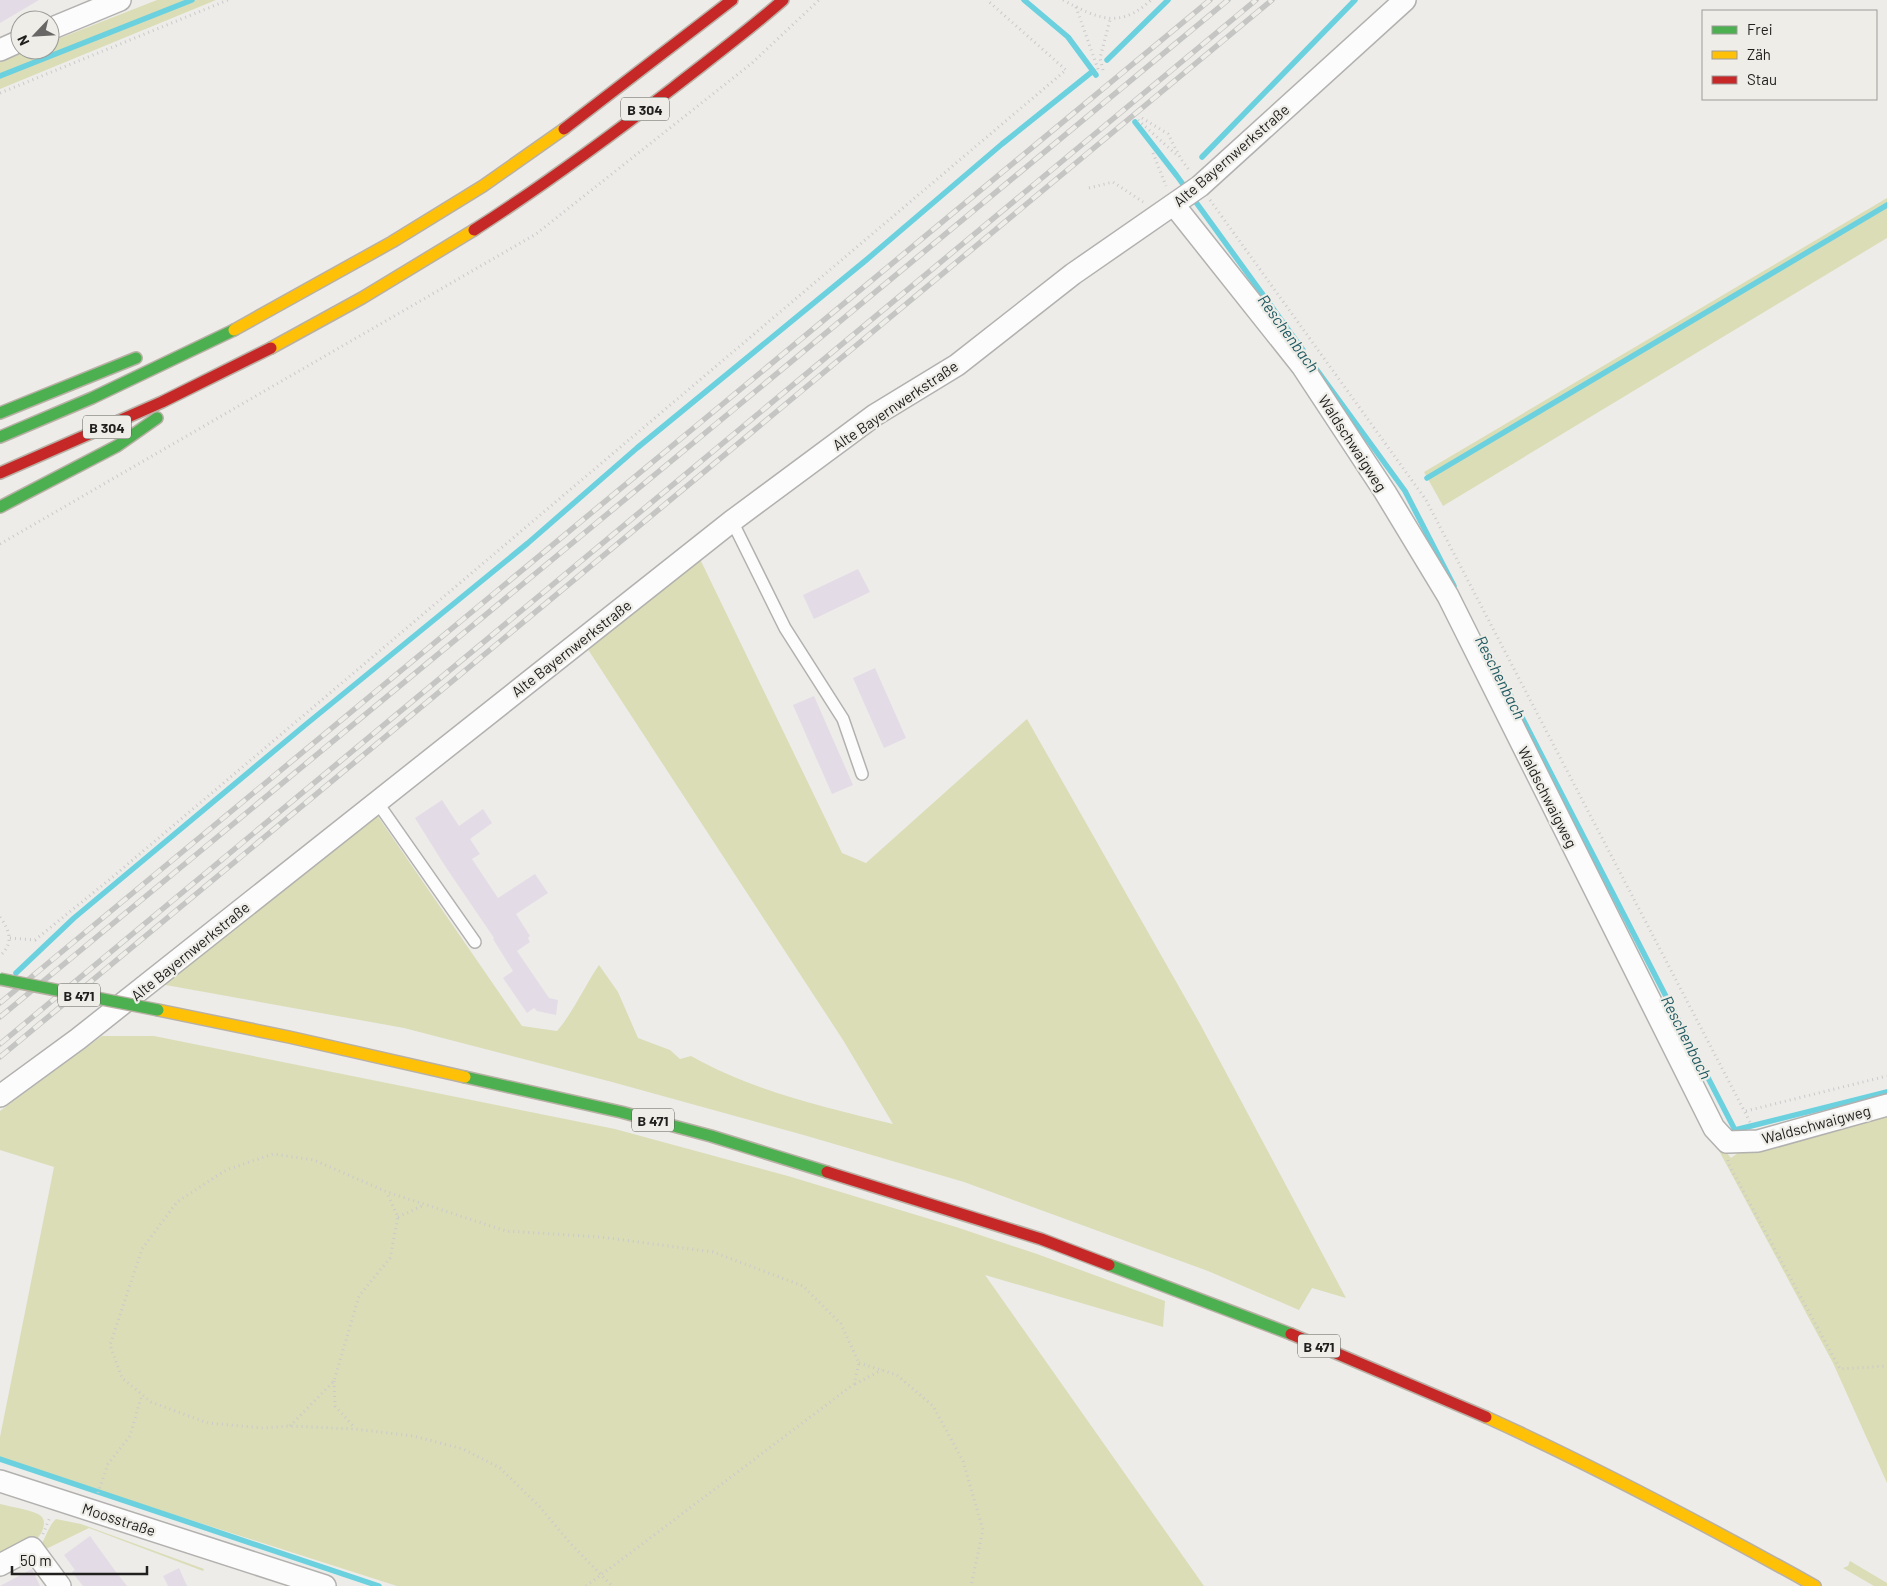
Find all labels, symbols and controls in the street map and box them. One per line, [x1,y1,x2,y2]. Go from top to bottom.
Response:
north arrow [10,10,60,60]
legend [1702,10,1877,100]
text: Frei [1747,20,1773,38]
text: N [13,33,32,49]
text: Zäh [1747,45,1771,63]
text: Stau [1747,70,1777,88]
road number: B 304 [621,98,669,120]
street label: Alte Bayernwerkstraße [1170,100,1292,210]
water label: Reschenbach [1254,290,1324,376]
street label: Alte Bayernwerkstraße [829,356,961,454]
street label: Waldschwaigweg [1315,391,1391,495]
road number: B 304 [83,416,131,438]
street label: Alte Bayernwerkstraße [507,596,635,700]
water label: Reschenbach [1472,632,1530,722]
street label: Waldschwaigweg [1515,743,1581,851]
street label: Alte Bayernwerkstraße [127,898,253,1004]
road number: B 471 [58,984,100,1006]
water label: Reschenbach [1658,992,1716,1082]
street label: Waldschwaigweg [1760,1101,1872,1147]
road number: B 471 [632,1108,674,1132]
road number: B 471 [1298,1334,1340,1358]
street label: Moosstraße [80,1499,158,1539]
scale bar [12,1544,148,1576]
text: 50 m [20,1551,52,1569]

